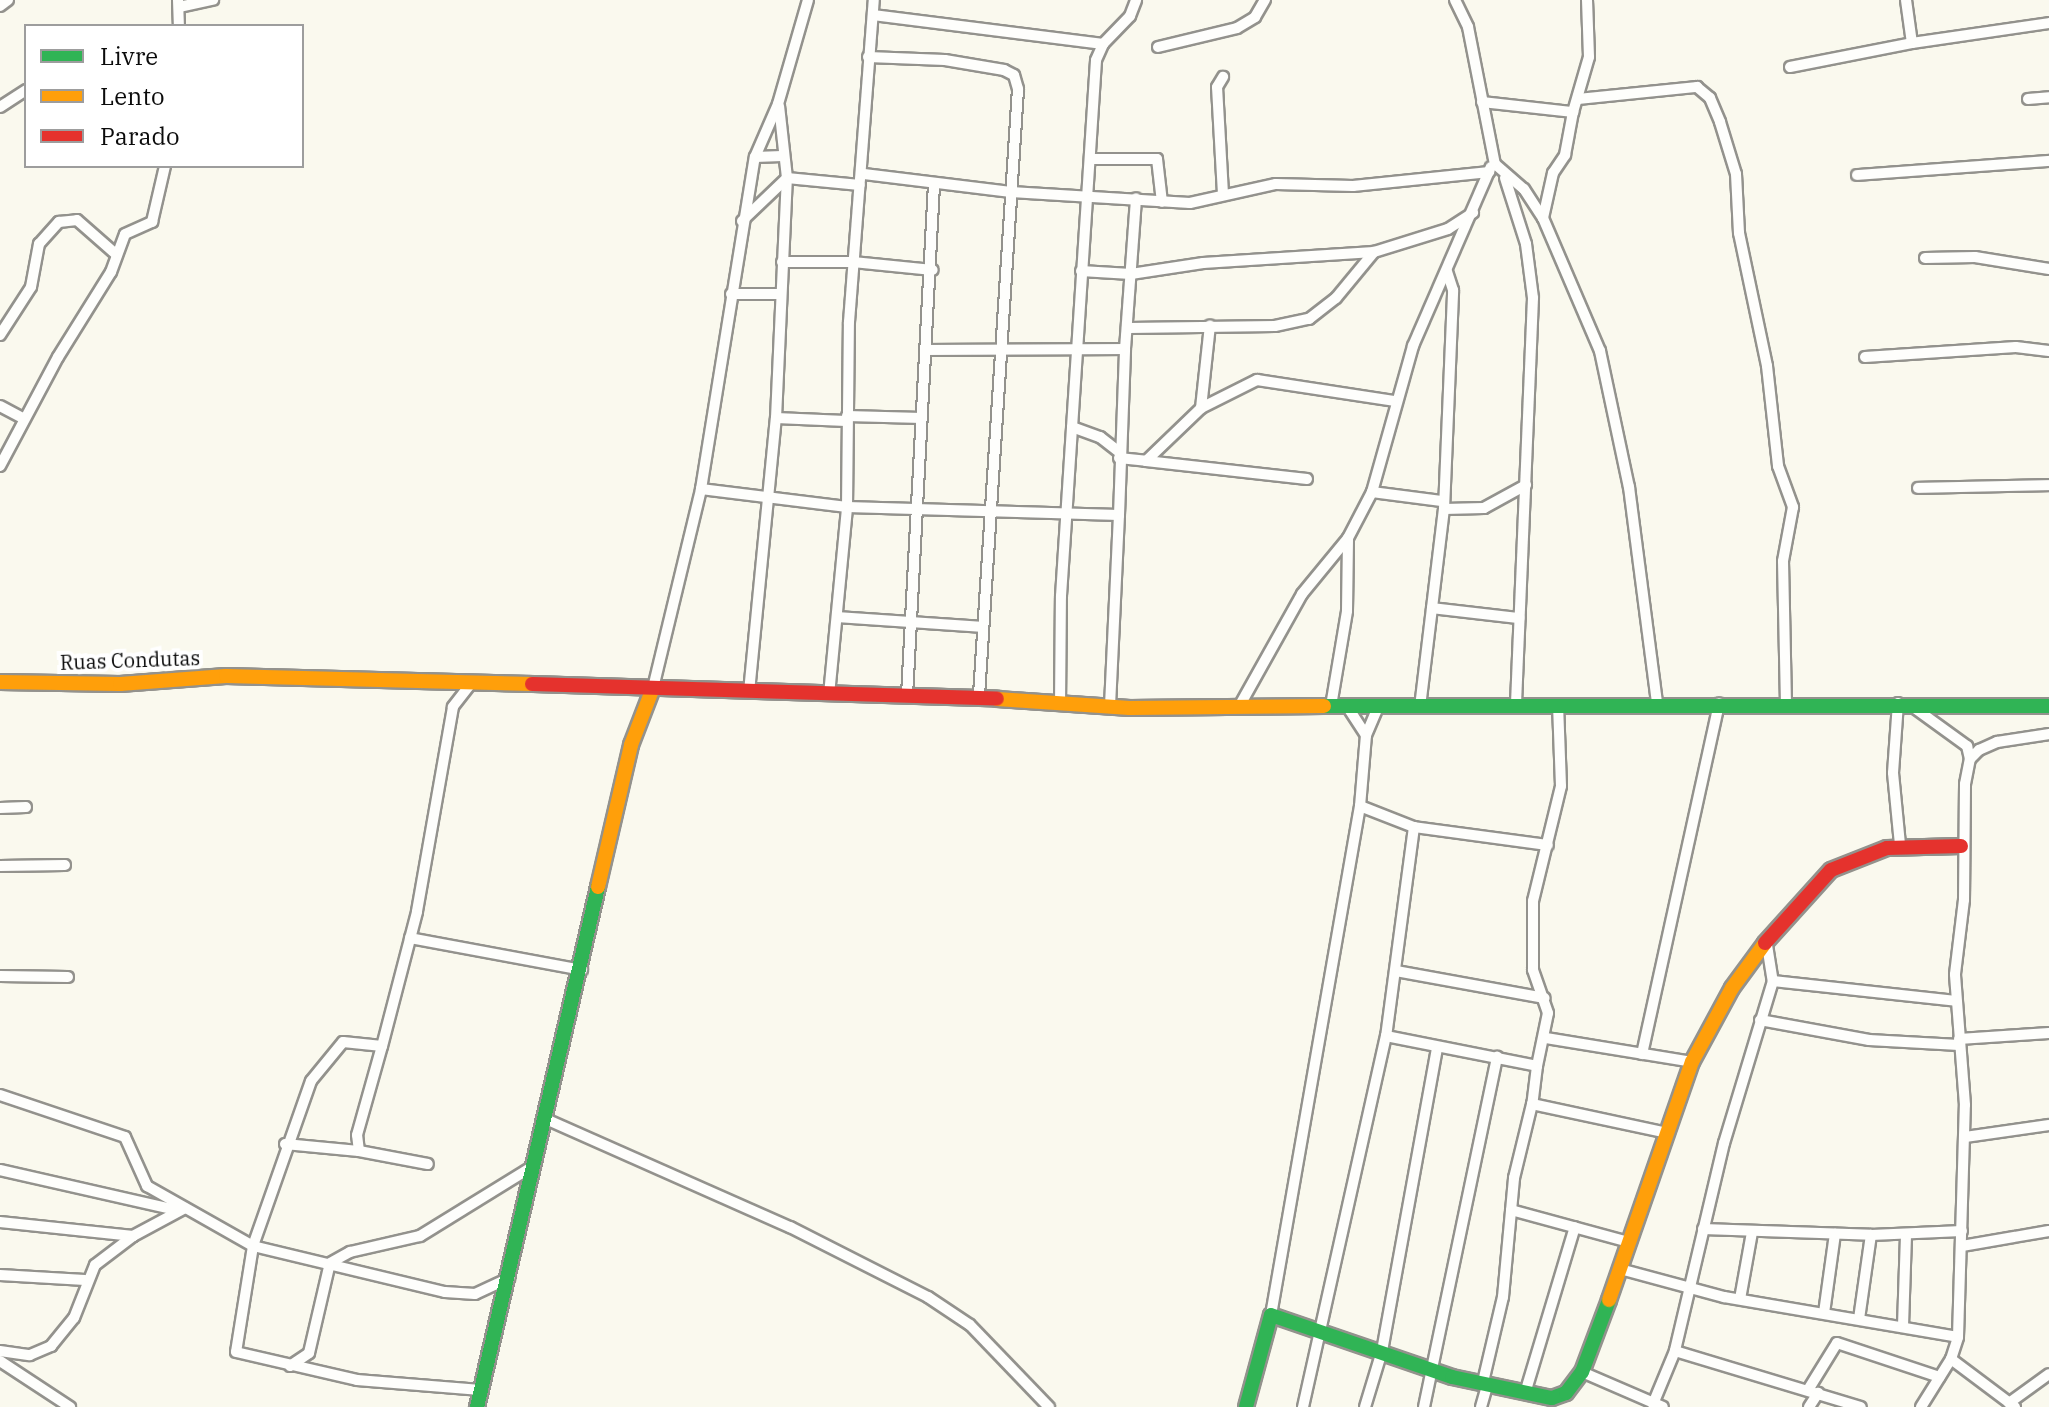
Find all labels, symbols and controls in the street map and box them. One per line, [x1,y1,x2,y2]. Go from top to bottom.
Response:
legend [24,24,304,168]
text: Livre [100,40,158,72]
text: Lento [100,80,164,112]
text: Parado [100,120,180,152]
street label: Ruas Condutas [60,646,200,674]

